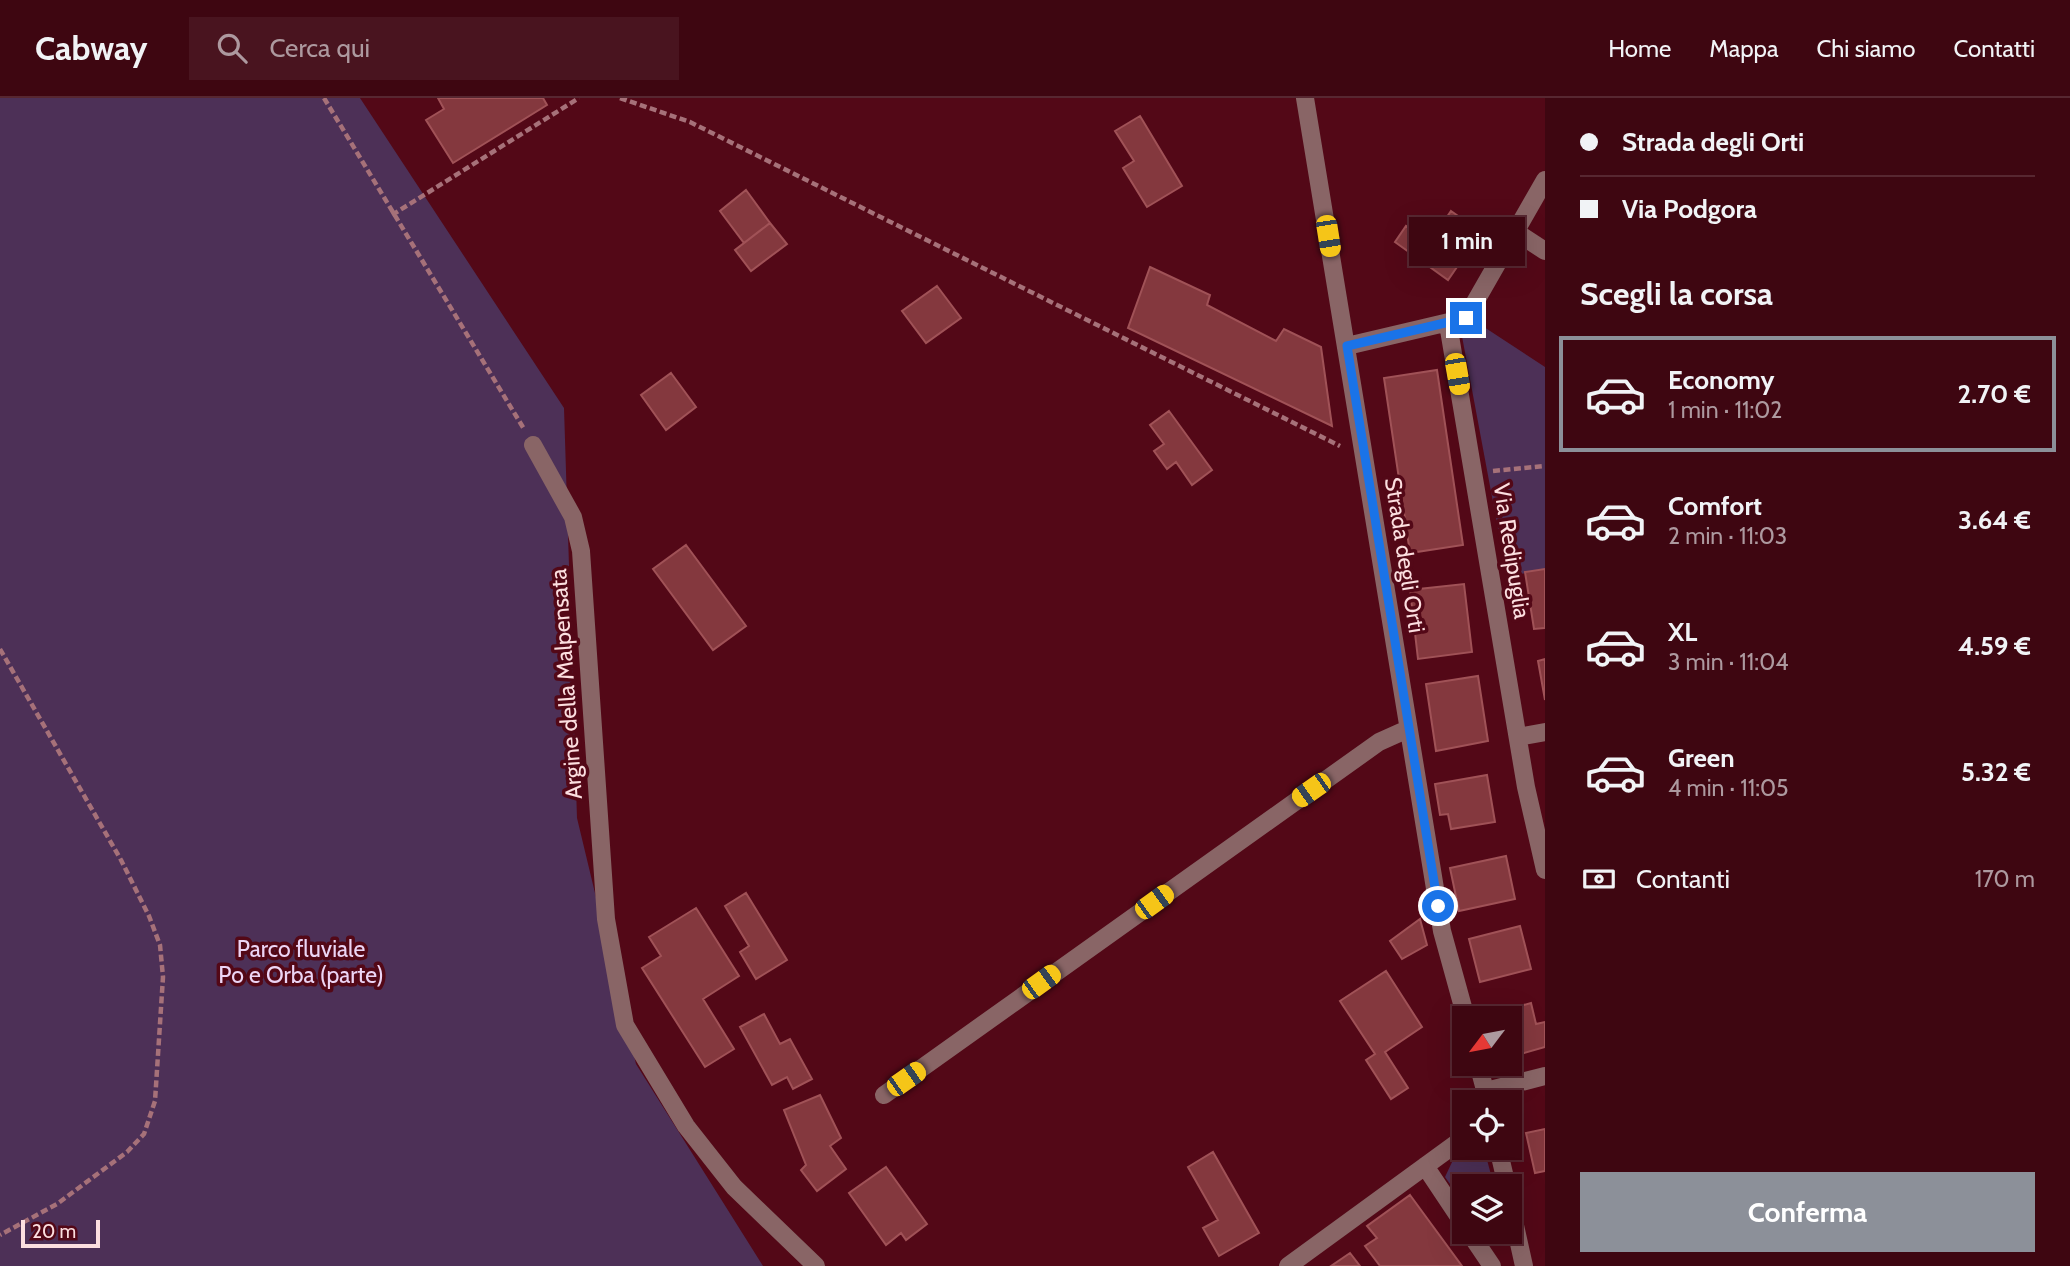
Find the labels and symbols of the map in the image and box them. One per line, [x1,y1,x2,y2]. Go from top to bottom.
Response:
car [1315,214,1342,258]
callout: 1 min [1408,216,1524,266]
route end [1450,302,1482,334]
car [1444,351,1471,397]
street label: Strada degli Orti [1379,475,1431,635]
street label: Via Redipuglia [1487,481,1537,621]
street label: Argine della Malpensata [544,568,588,800]
car [1288,769,1335,811]
car [1131,881,1178,923]
route start [1422,890,1454,922]
park label: Parco fluviale Po e Orba (parte) [218,935,384,989]
car [1018,961,1065,1003]
north arrow [1452,1006,1522,1076]
car [883,1058,930,1100]
scale bar [21,1217,100,1249]

